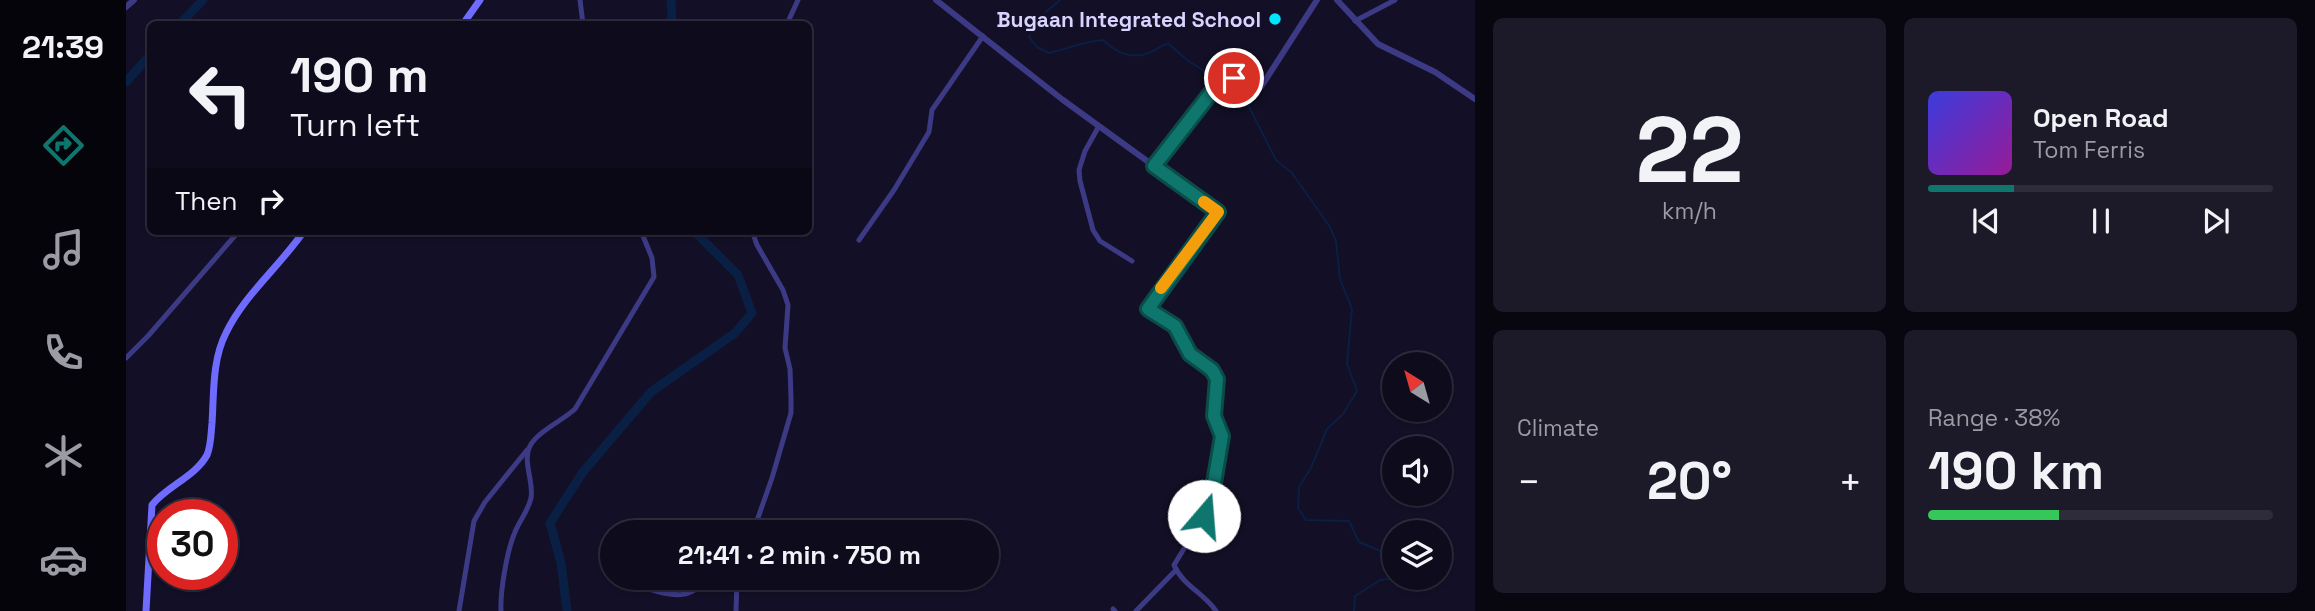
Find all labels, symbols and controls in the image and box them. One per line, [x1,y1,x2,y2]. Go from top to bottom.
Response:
place label: Bugaan Integrated School [997,6,1261,33]
marker: Bugaan Integrated School [1267,11,1283,27]
text: 21:39 [22,27,104,67]
text: 190 m [290,44,428,106]
pin [1204,48,1264,108]
icon: left [175,49,266,140]
icon: arrive [1215,59,1253,97]
text: 22 [1635,92,1744,209]
text: Open Road [2033,101,2169,135]
text: Turn left [290,105,420,145]
icon: directions [39,121,88,170]
text: Tom Ferris [2033,135,2145,165]
icon: right [252,182,290,220]
text: Then [175,184,238,218]
text: km/h [1662,196,1717,226]
icon: previous [1967,202,2005,240]
icon: pause [2082,202,2120,240]
icon: next [2197,202,2235,240]
icon: music [39,225,88,274]
icon: phone [39,328,88,377]
north arrow [1382,352,1452,422]
map controls [1382,352,1452,590]
text: Range · 38% [1928,403,2060,433]
text: Climate [1517,413,1599,443]
icon: climate [39,431,88,480]
button: sound [1382,436,1452,506]
text: 190 km [1928,438,2104,504]
text: 20° [1647,448,1732,514]
text: − [1517,458,1541,506]
text: + [1838,458,1862,506]
position arrow [1167,479,1241,553]
speed limit sign: 30 [147,499,238,590]
button: layers [1382,520,1452,590]
icon: car [39,535,88,584]
text: 21:41 · 2 min · 750 m [678,538,921,572]

